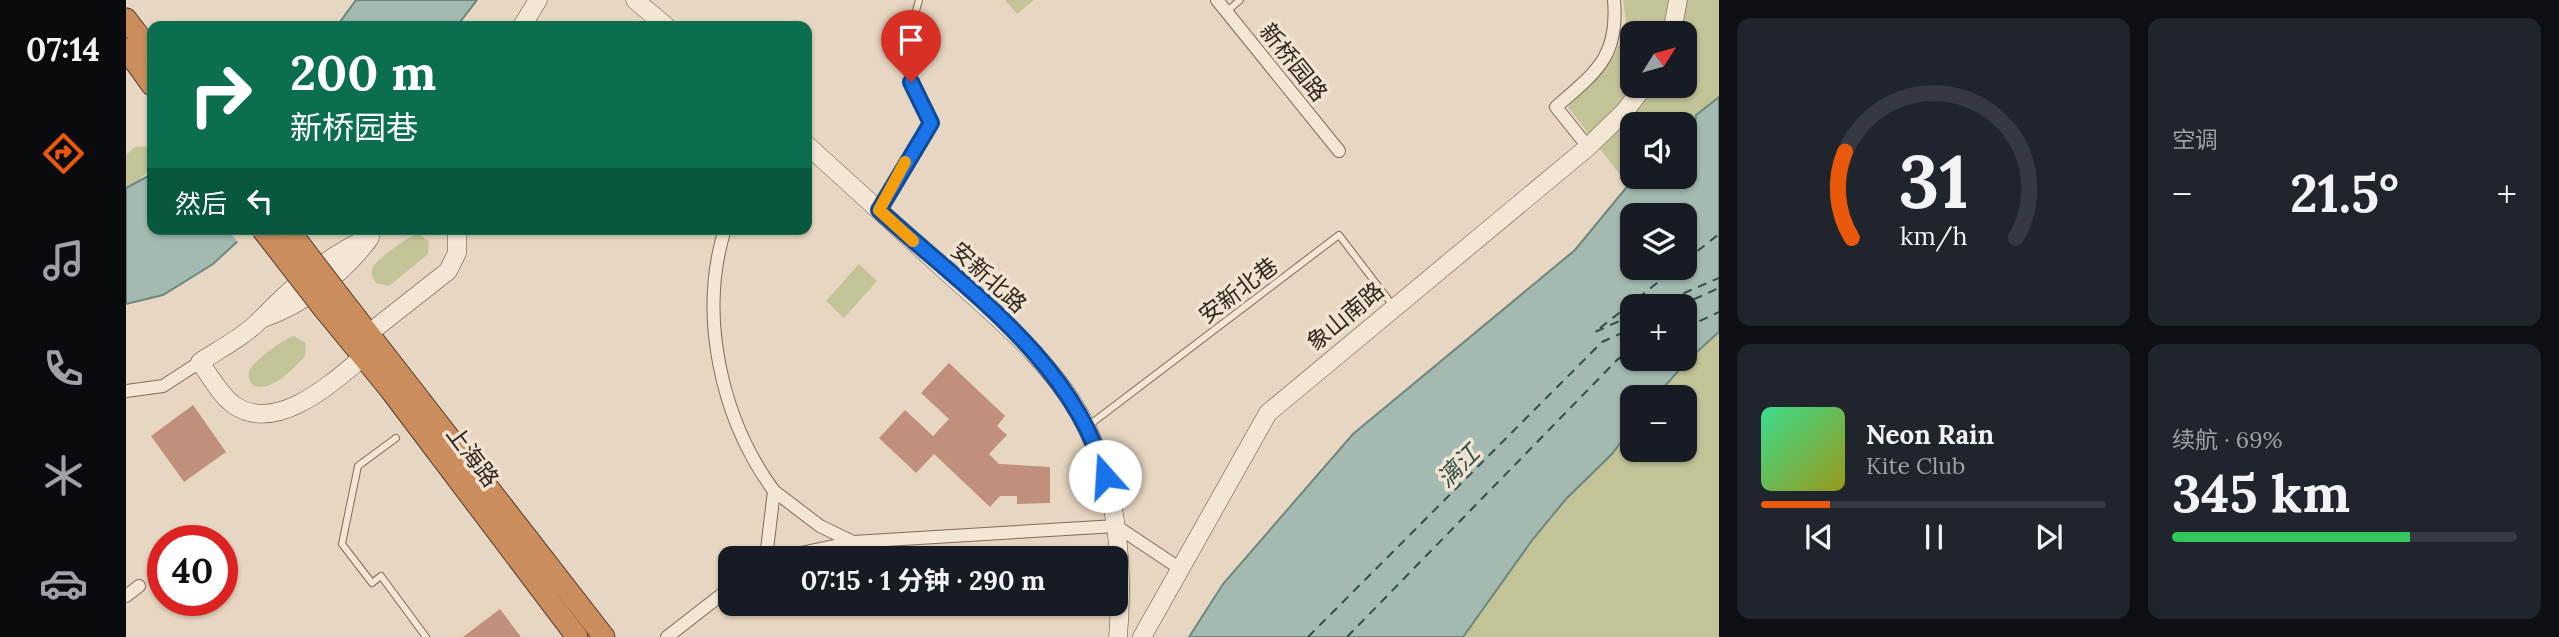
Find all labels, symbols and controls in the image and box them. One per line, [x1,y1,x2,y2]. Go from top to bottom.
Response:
pin [881,10,941,82]
street label: 新桥园路 [1254,17,1334,107]
icon: arrive [892,21,930,59]
north arrow [1620,21,1698,98]
map controls [1620,21,1697,462]
text: 07:14 [26,29,100,70]
text: 200 m [290,41,436,103]
icon: right [175,49,266,140]
text: 新桥园巷 [290,107,418,148]
button: sound [1620,112,1697,189]
text: 空调 [2172,125,2218,154]
icon: directions [39,129,88,178]
text: 31 [1898,135,1969,228]
text: 21.5° [2290,160,2399,226]
text: − [2172,170,2192,218]
text: + [2497,170,2517,218]
icon: left [241,182,279,220]
text: 然后 [175,187,227,220]
button: layers [1620,203,1697,280]
text: km/h [1900,220,1967,252]
street label: 安新北路 [945,235,1033,319]
icon: music [39,236,88,285]
street label: 安新北巷 [1193,251,1283,329]
street label: 象山南路 [1300,275,1390,357]
button: + [1620,294,1697,371]
icon: phone [39,344,88,393]
button: − [1620,385,1697,462]
text: Neon Rain [1866,418,1994,451]
street label: 上海路 [441,420,505,492]
text: 续航 · 69% [2172,425,2282,454]
water label: 漓江 [1430,436,1488,494]
position arrow [1068,439,1142,513]
icon: climate [39,451,88,500]
text: Kite Club [1866,451,1965,480]
text: 345 km [2172,460,2350,526]
icon: previous [1800,518,1838,556]
icon: pause [1915,518,1953,556]
icon: next [2030,518,2068,556]
speed limit sign: 40 [147,525,238,616]
icon: car [39,559,88,608]
text: 07:15 · 1 分钟 · 290 m [801,564,1045,597]

